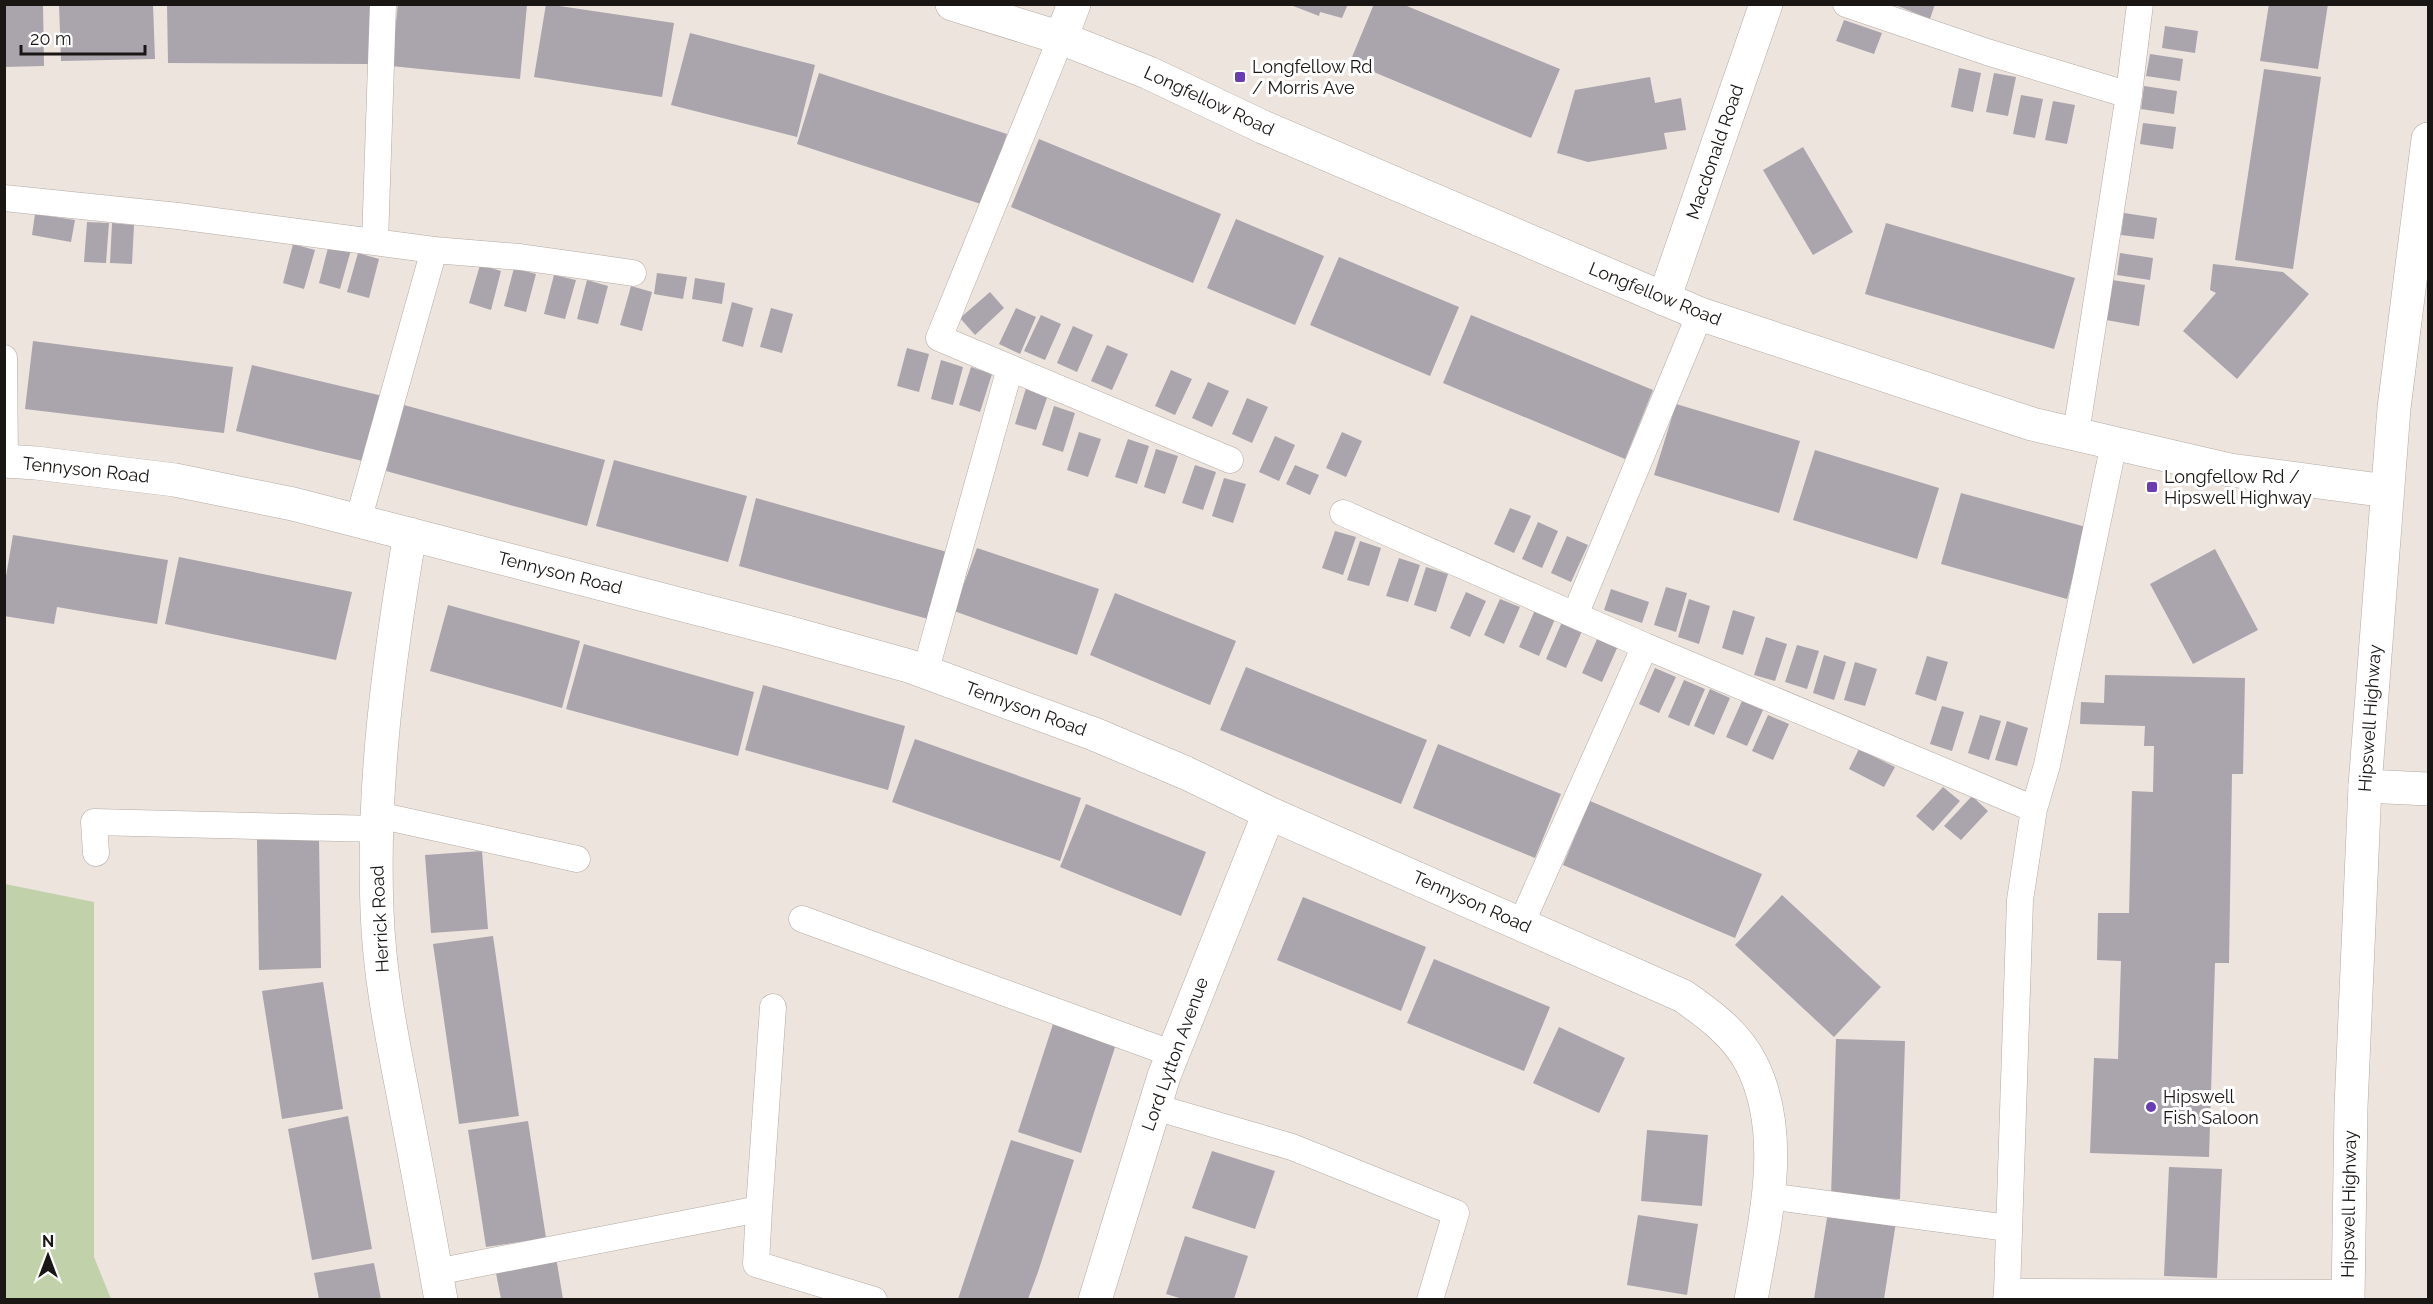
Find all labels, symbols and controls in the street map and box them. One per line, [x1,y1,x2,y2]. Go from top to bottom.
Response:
scale bar [21,18,146,56]
text: 20 m [30,28,72,49]
place label: Longfellow Rd / Morris Ave [1252,56,1372,98]
street label: Longfellow Road [1141,61,1278,140]
marker: Longfellow Rd / Morris Ave [1233,70,1247,84]
street label: Macdonald Road [1682,82,1747,222]
street label: Longfellow Road [1586,257,1724,330]
street label: Tennyson Road [22,452,151,487]
place label: Longfellow Rd / Hipswell Highway [2164,466,2312,508]
marker: Longfellow Rd / Hipswell Highway [2145,480,2159,494]
street label: Tennyson Road [496,547,625,598]
street label: Hipswell Highway [2354,643,2385,792]
street label: Tennyson Road [963,677,1090,740]
street label: Herrick Road [366,865,393,973]
street label: Tennyson Road [1410,866,1535,937]
street label: Lord Lytton Avenue [1137,974,1212,1134]
place label: Hipswell Fish Saloon [2163,1086,2259,1128]
marker: Hipswell Fish Saloon [2144,1100,2158,1114]
street label: Hipswell Highway [2337,1130,2360,1278]
north arrow [18,1226,78,1286]
text: N [42,1232,54,1251]

